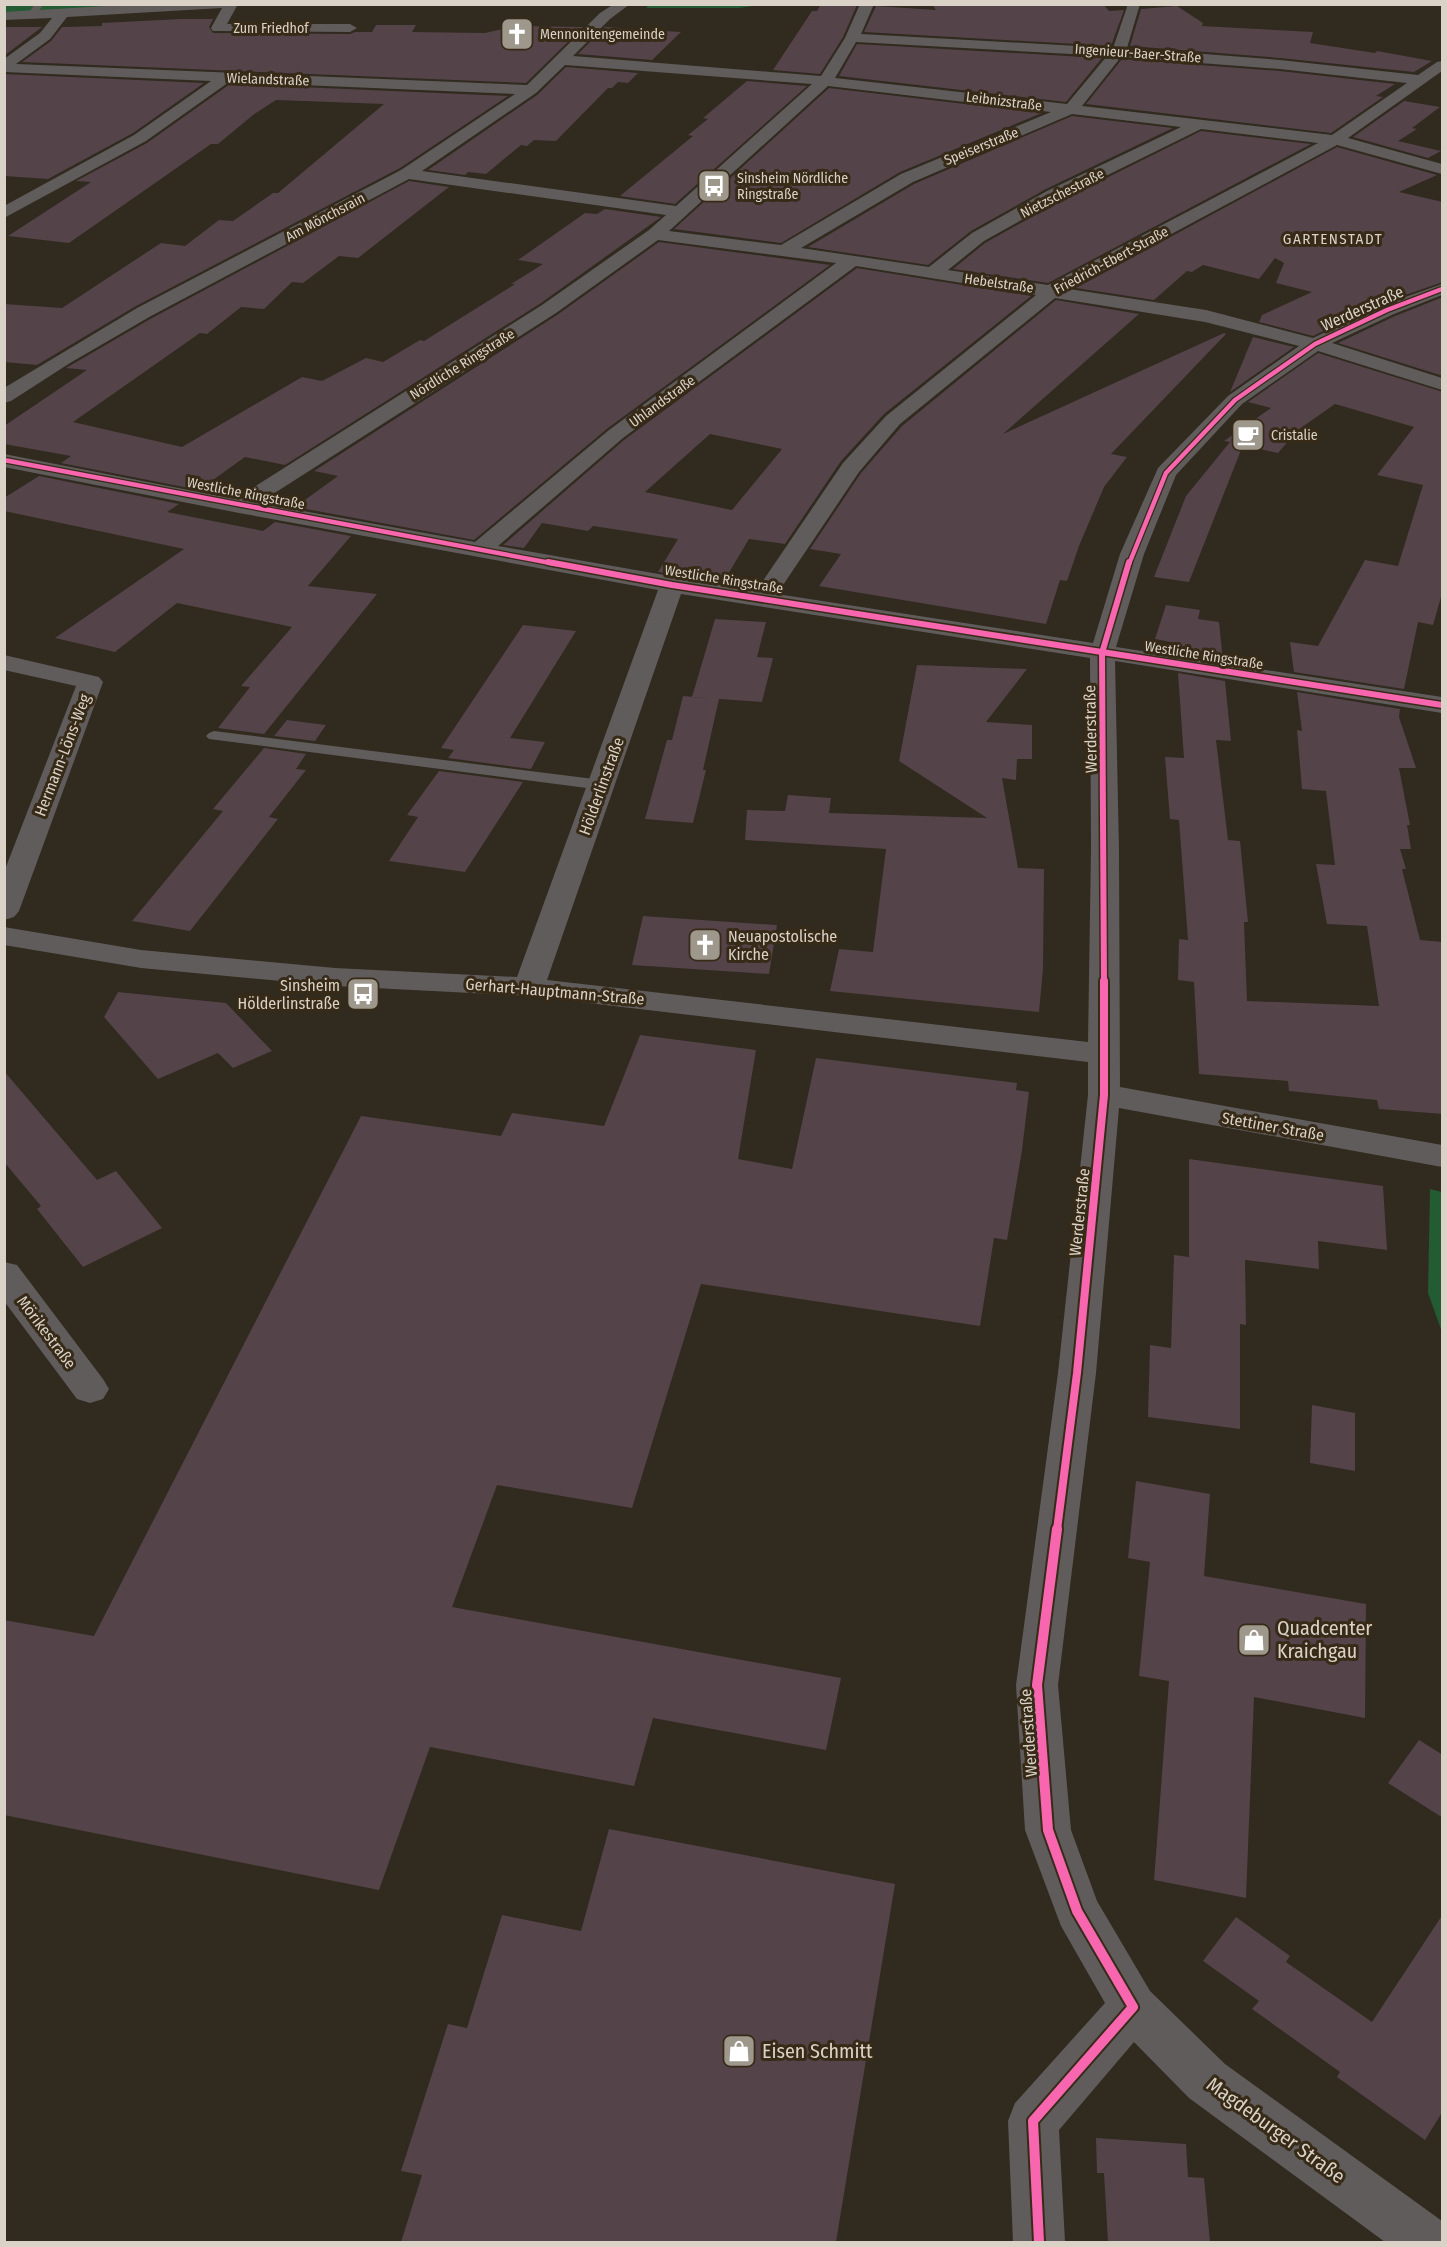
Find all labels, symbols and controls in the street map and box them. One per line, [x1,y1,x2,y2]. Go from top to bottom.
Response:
church icon: Mennonitengemeinde [499,16,535,52]
street label: Zum Friedhof [233,20,310,37]
place label: Mennonitengemeinde [540,26,665,43]
street label: Ingenieur-Baer-Straße [1074,41,1202,66]
street label: Wielandstraße [226,70,310,89]
street label: Leibnizstraße [965,88,1043,115]
street label: Speiserstraße [942,124,1021,169]
street label: Nietzschestraße [1018,165,1107,222]
bus stop icon: Sinsheim Nördliche Ringstraße [696,168,732,204]
place label: Sinsheim Nördliche Ringstraße [737,170,848,203]
street label: Am Mönchsrain [283,189,368,246]
street label: Friedrich-Ebert-Straße [1051,223,1171,298]
district label: GARTENSTADT [1283,230,1383,248]
street label: Hebelstraße [963,270,1035,297]
street label: Werderstraße [1318,282,1406,335]
street label: Nördliche Ringstraße [407,325,518,403]
street label: Uhlandstraße [626,372,699,431]
cafe icon: Cristalie [1230,417,1266,453]
place label: Cristalie [1271,427,1318,444]
street label: Westliche Ringstraße [185,474,306,513]
street label: Westliche Ringstraße [663,562,784,597]
street label: Westliche Ringstraße [1143,638,1264,673]
street label: Werderstraße [1080,685,1101,773]
street label: Hermann-Löns-Weg [30,691,95,819]
street label: Hölderlinstraße [575,735,628,838]
church icon: Neuapostolische Kirche [687,927,723,963]
place label: Neuapostolische Kirche [728,927,837,964]
street label: Gerhart-Hauptmann-Straße [465,974,645,1009]
place label: Sinsheim Hölderlinstraße [238,976,340,1013]
bus stop icon: Sinsheim Hölderlinstraße [345,976,381,1012]
street label: Stettiner Straße [1220,1108,1326,1145]
street label: Werderstraße [1065,1167,1094,1257]
street label: Mörikestraße [13,1292,80,1372]
place label: Quadcenter Kraichgau [1277,1616,1372,1663]
shop icon: Quadcenter Kraichgau [1236,1622,1272,1658]
street label: Werderstraße [1016,1688,1041,1778]
shop icon: Eisen Schmitt [721,2033,757,2069]
place label: Eisen Schmitt [762,2039,873,2063]
street label: Magdeburger Straße [1202,2072,1350,2188]

